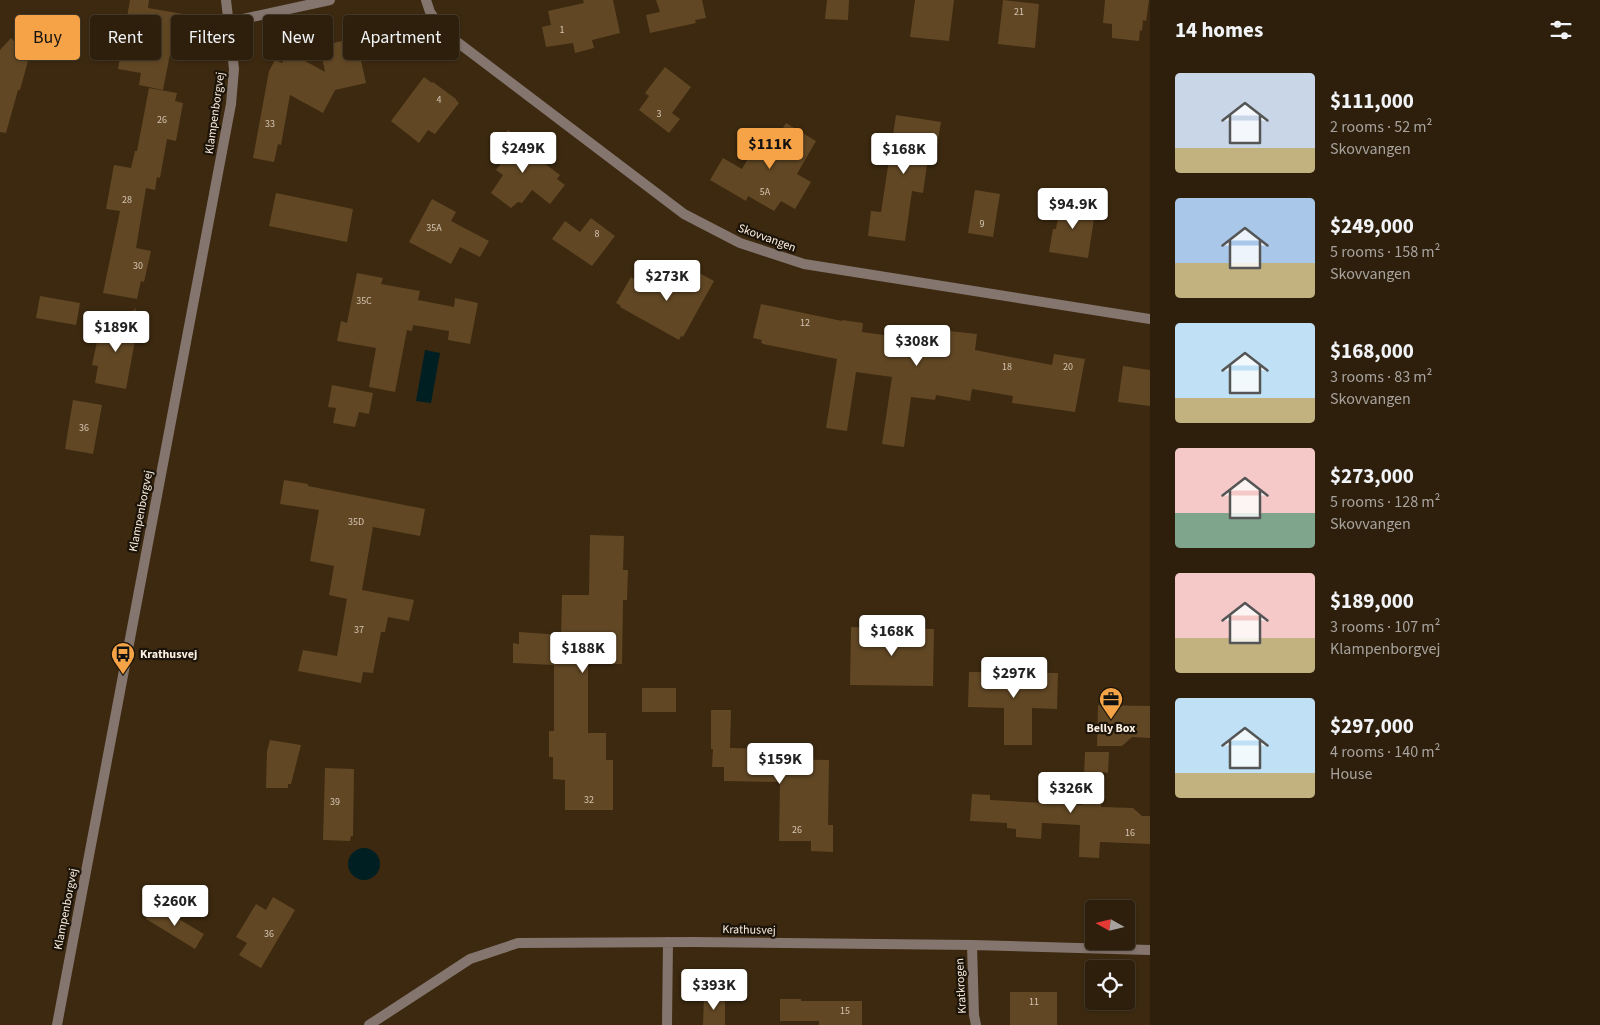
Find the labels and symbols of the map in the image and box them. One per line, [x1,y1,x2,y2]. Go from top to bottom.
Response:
house number: 21 [1014,5,1024,19]
house number: 1 [560,23,565,37]
street label: Klampenborgvej [201,71,229,155]
house number: 4 [437,93,442,107]
house number: 3 [657,107,662,121]
house number: 26 [157,113,167,127]
house number: 33 [265,117,275,131]
pin: $111K [735,128,805,170]
pin: $249K [488,132,558,174]
pin: $168K [869,132,939,175]
house number: 5A [760,185,771,199]
pin: $94.9K [1032,188,1114,230]
house number: 28 [122,193,132,207]
house number: 9 [980,217,985,231]
street label: Skovvangen [736,220,798,256]
house number: 35A [426,221,442,235]
house number: 8 [595,227,600,241]
house number: 30 [133,259,143,273]
pin: $273K [632,260,702,302]
house number: 35C [356,294,372,308]
pin: $189K [81,310,151,353]
house number: 12 [800,316,810,330]
pin: $308K [882,324,952,367]
house number: 18 [1002,360,1012,374]
house number: 20 [1063,360,1073,374]
house number: 36 [79,421,89,435]
street label: Klampenborgvej [125,469,157,553]
house number: 35D [348,515,364,529]
pin: $168K [857,614,927,657]
house number: 37 [354,623,364,637]
pin: $188K [548,632,618,674]
bus stop icon: Krathusvej [110,641,136,675]
place label: Krathusvej [140,646,197,663]
pin: $297K [979,656,1049,699]
office icon: Belly Box [1098,686,1124,720]
place label: Belly Box [1087,720,1135,737]
pin: $159K [745,742,815,785]
pin: $326K [1036,772,1106,814]
house number: 32 [584,793,594,807]
house number: 39 [330,795,340,809]
house number: 26 [792,823,802,837]
house number: 16 [1125,826,1135,840]
street label: Klampenborgvej [50,867,82,951]
pin: $260K [140,884,210,927]
north arrow [1085,900,1135,950]
street label: Krathusvej [722,921,776,939]
house number: 36 [264,927,274,941]
street label: Kratkrogen [951,958,971,1014]
pin: $393K [679,968,749,1011]
house number: 11 [1029,995,1039,1009]
house number: 15 [840,1004,850,1018]

